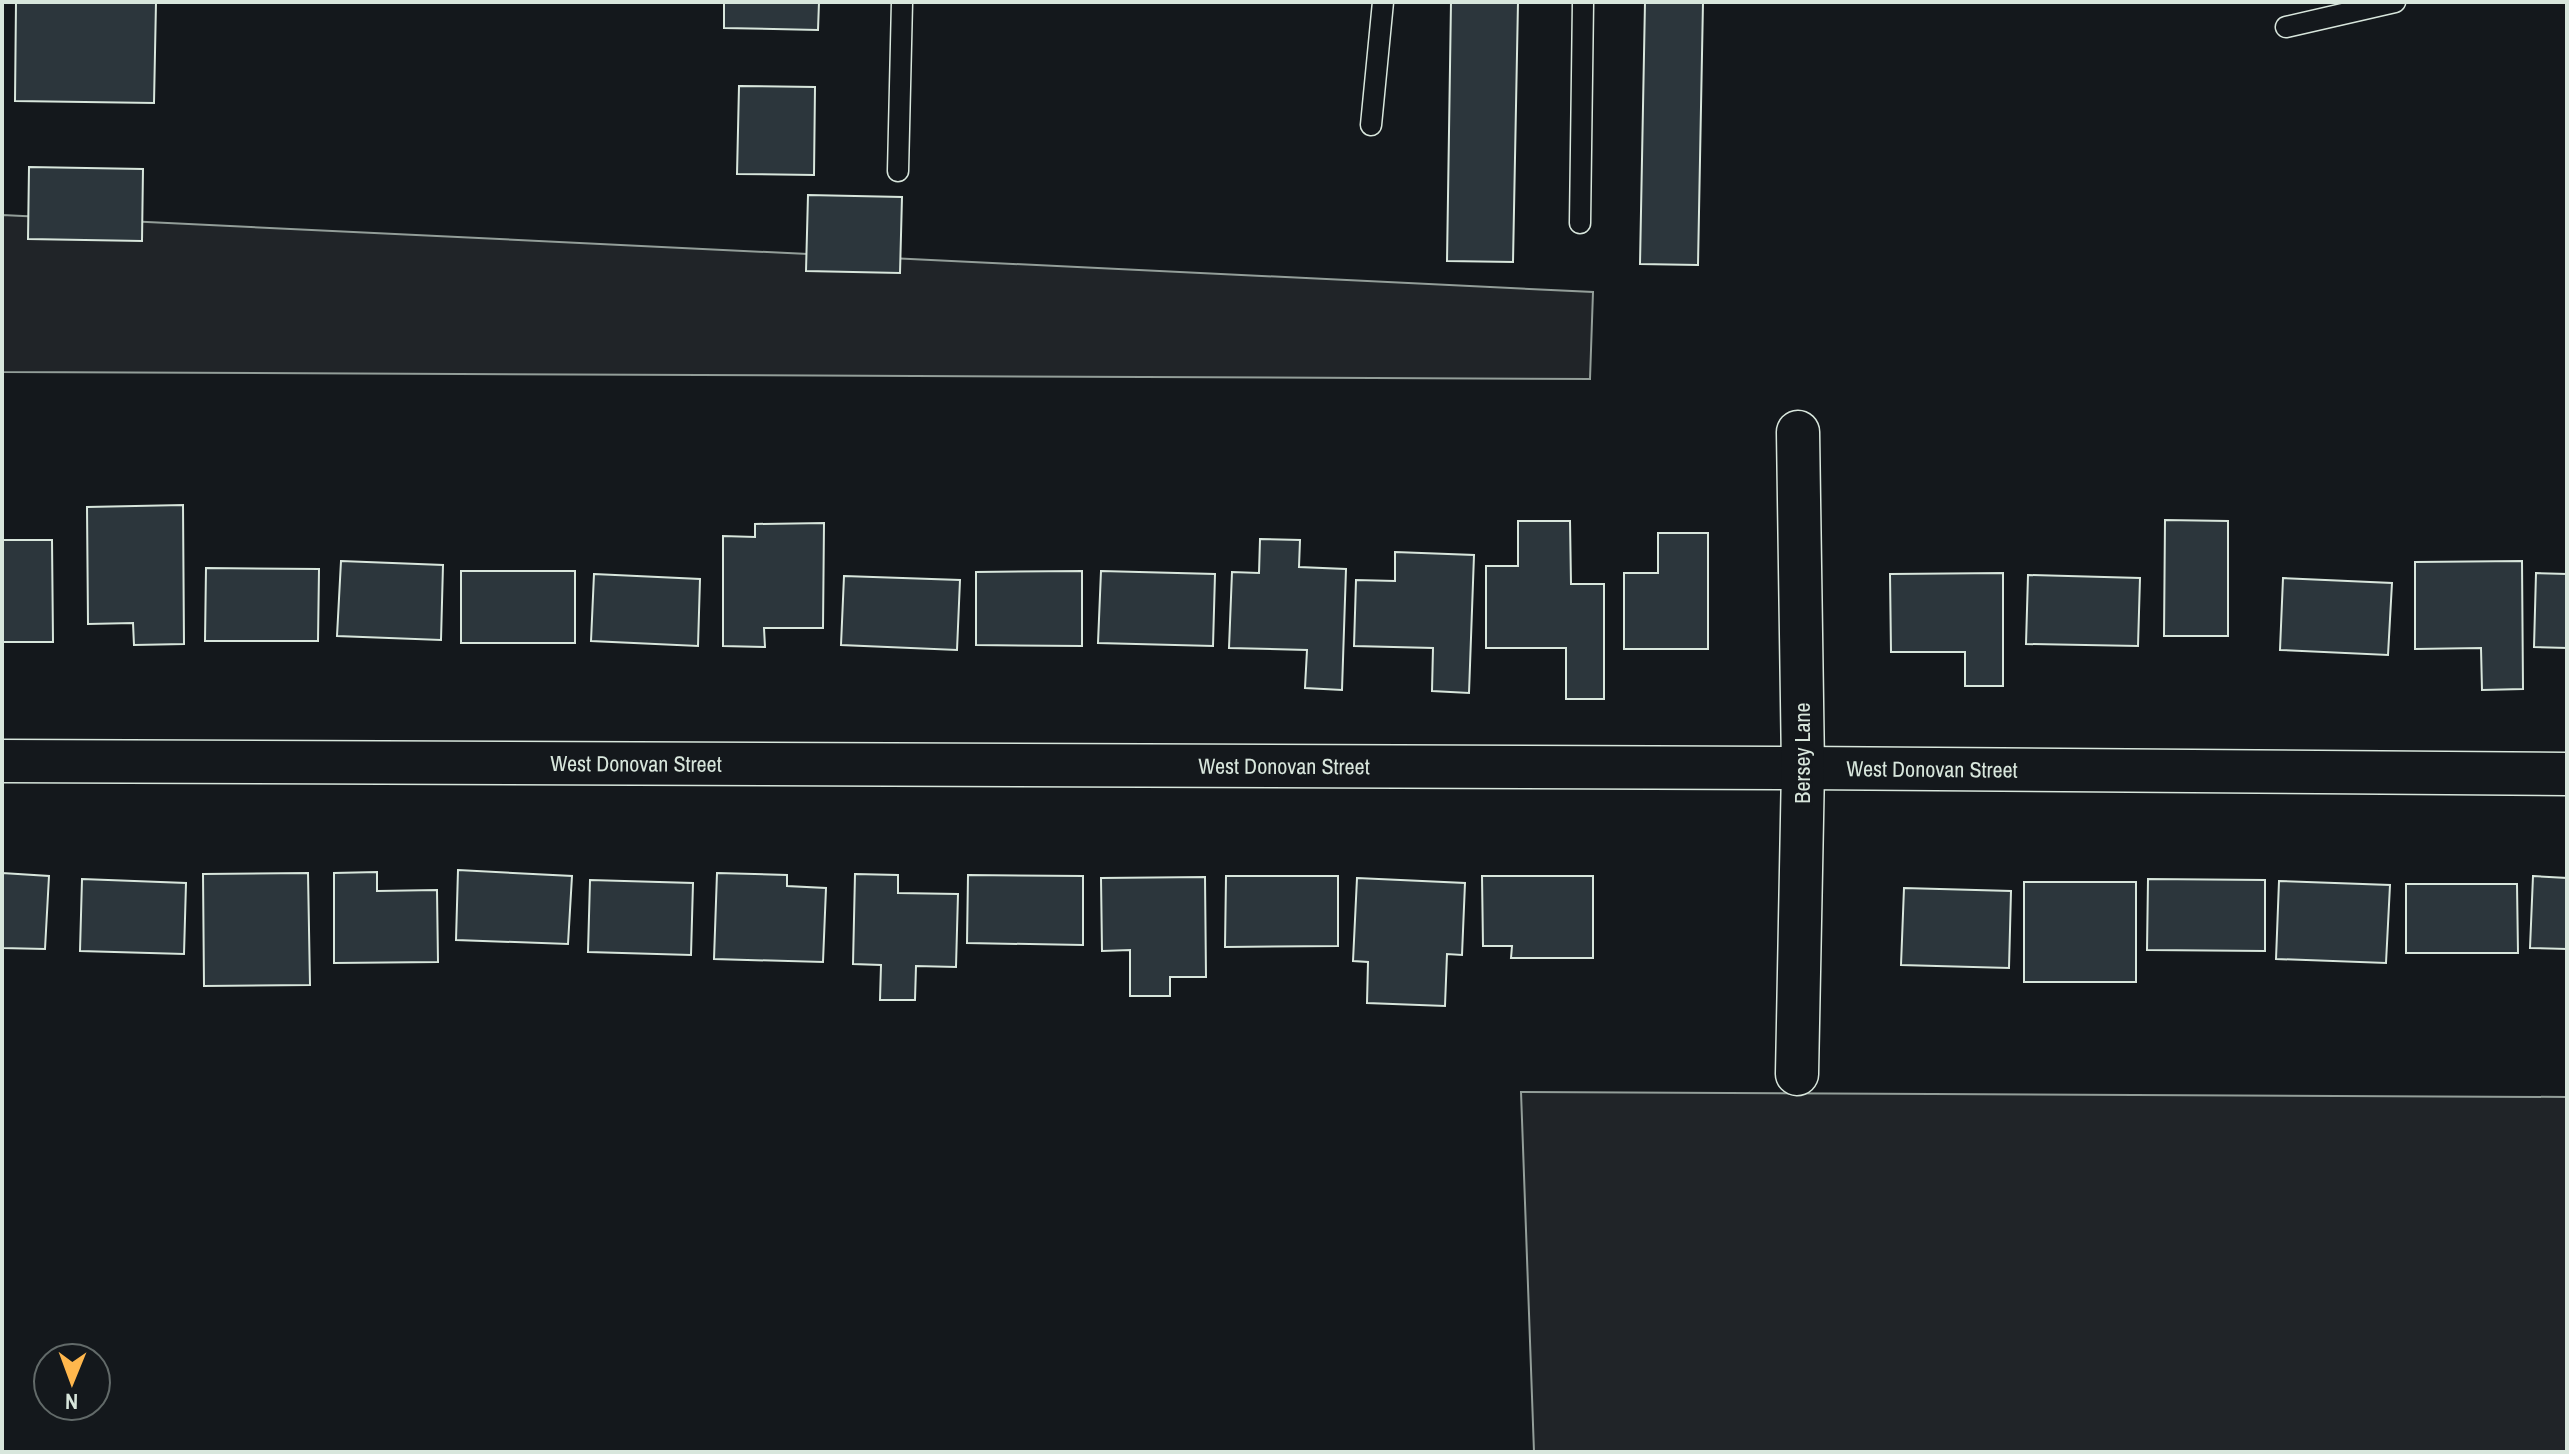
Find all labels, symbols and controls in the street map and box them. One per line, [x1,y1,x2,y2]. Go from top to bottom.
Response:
street label: Bersey Lane [1787,702,1817,804]
street label: West Donovan Street [550,748,722,779]
street label: West Donovan Street [1198,751,1370,781]
street label: West Donovan Street [1846,753,2018,785]
north arrow [32,1342,112,1422]
text: N [65,1387,78,1417]

